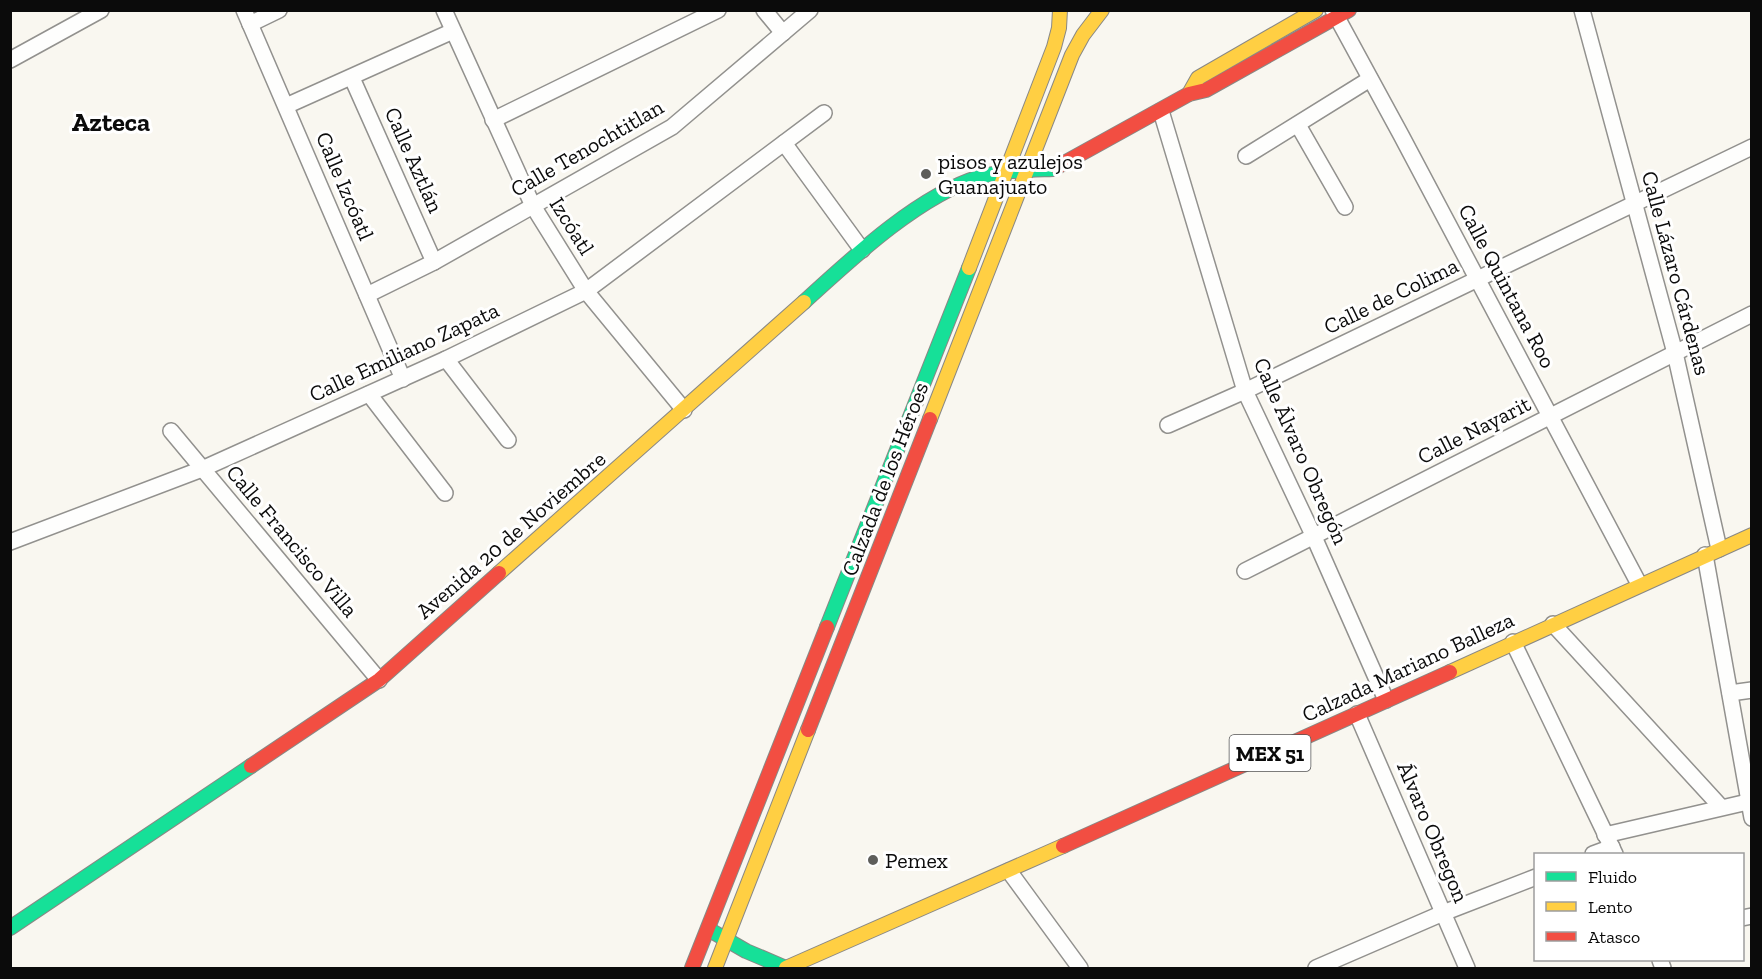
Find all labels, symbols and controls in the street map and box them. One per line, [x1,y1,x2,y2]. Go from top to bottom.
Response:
street label: Calle Tenochtitlan [506,93,669,203]
street label: Calle Aztlán [379,103,449,217]
district label: Azteca [72,106,150,138]
street label: Calle Izcóatl [310,128,380,244]
place label: pisos y azulejos Guanajuato [938,148,1083,200]
marker: pisos y azulejos Guanajuato [919,167,933,181]
street label: Calle Lázaro Cárdenas [1636,168,1716,378]
street label: Izcóatl [544,192,600,260]
street label: Calle Quintana Roo [1452,199,1562,373]
street label: Calle de Colima [1319,252,1463,340]
street label: Calle Emiliano Zapata [305,296,504,408]
street label: Calle Álvaro Obregón [1248,353,1354,549]
street label: Calzada de los Héroes [836,378,934,580]
street label: Calle Nayarit [1413,390,1536,470]
street label: Avenida 20 de Noviembre [411,445,611,625]
street label: Calle Francisco Villa [220,459,364,623]
street label: Calzada Mariano Balleza [1298,606,1519,728]
road number: MEX 51 [1230,735,1310,771]
street label: Álvaro Obregon [1391,758,1475,907]
place label: Pemex [885,847,948,874]
marker: Pemex [866,853,880,867]
legend [1534,853,1744,961]
text: Fluido [1588,866,1637,888]
text: Lento [1588,896,1633,918]
text: Atasco [1588,926,1640,948]

